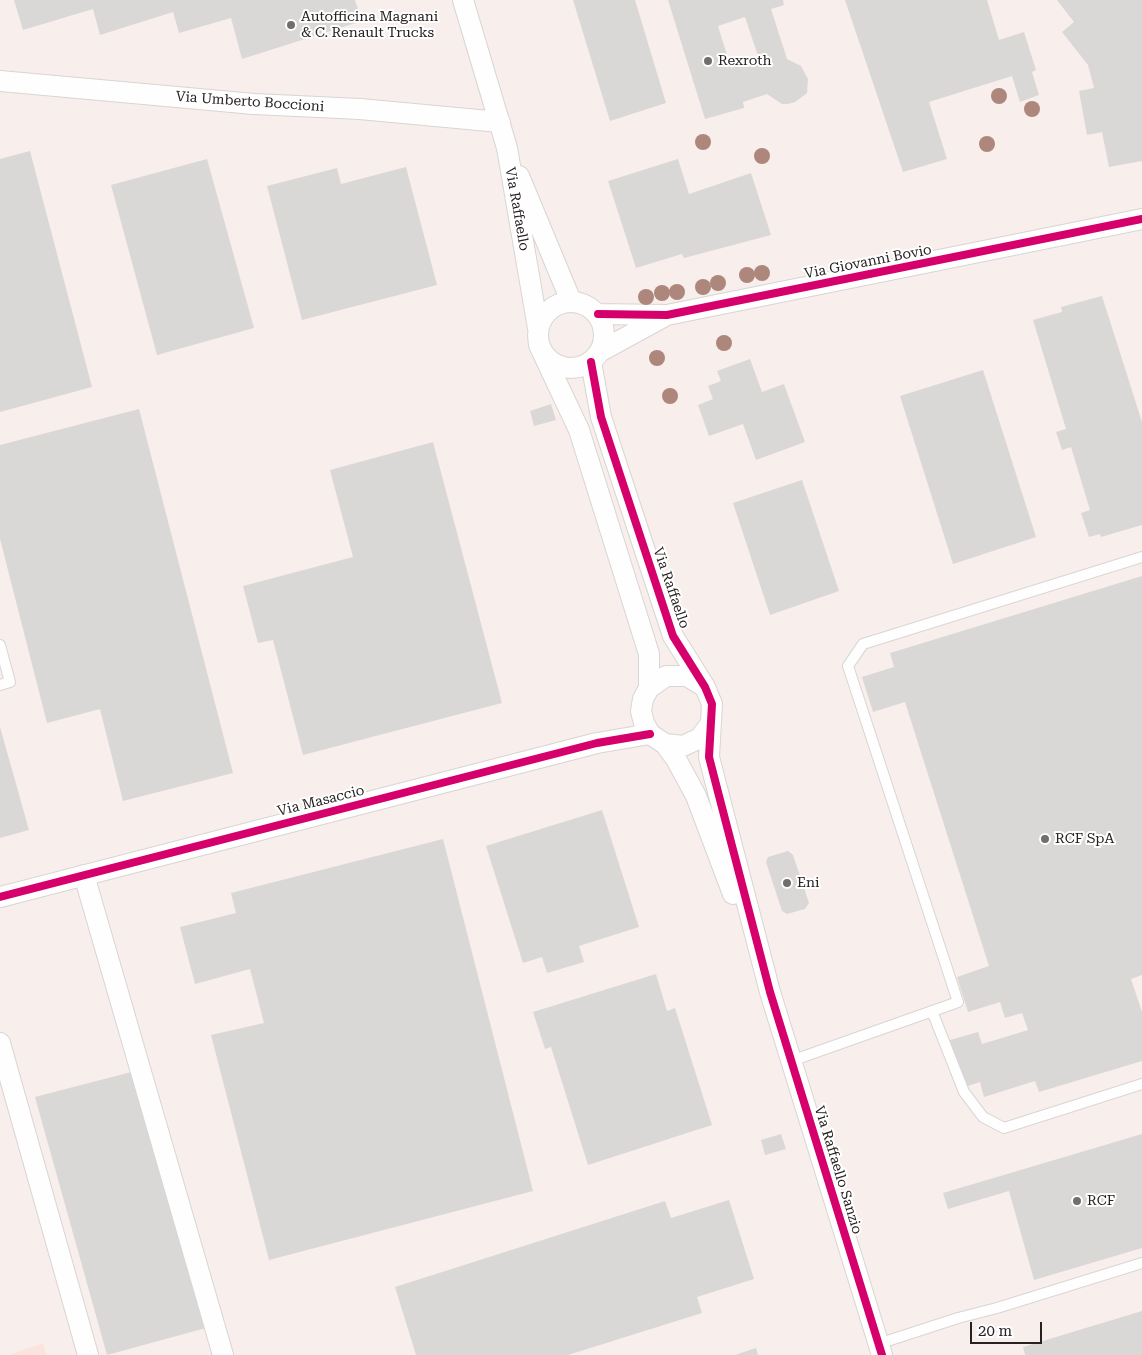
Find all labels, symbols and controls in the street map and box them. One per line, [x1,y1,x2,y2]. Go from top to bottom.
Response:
place label: Autofficina Magnani & C. Renault Trucks [301,9,438,41]
marker: Autofficina Magnani & C. Renault Trucks [285,19,297,31]
place label: Rexroth [718,53,772,69]
marker: Rexroth [702,55,714,67]
street label: Via Umberto Boccioni [175,88,325,116]
street label: Via Raffaello [501,166,533,252]
street label: Via Giovanni Bovio [803,241,933,283]
street label: Via Raffaello [649,545,693,631]
street label: Via Masaccio [276,782,366,820]
place label: RCF SpA [1055,831,1114,847]
marker: RCF SpA [1039,833,1051,845]
place label: Eni [797,875,819,891]
marker: Eni [781,877,793,889]
street label: Via Raffaello Sanzio [810,1104,866,1236]
place label: RCF [1087,1193,1115,1209]
marker: RCF [1071,1195,1083,1207]
scale bar [972,1312,1044,1344]
text: 20 m [978,1322,1012,1340]

